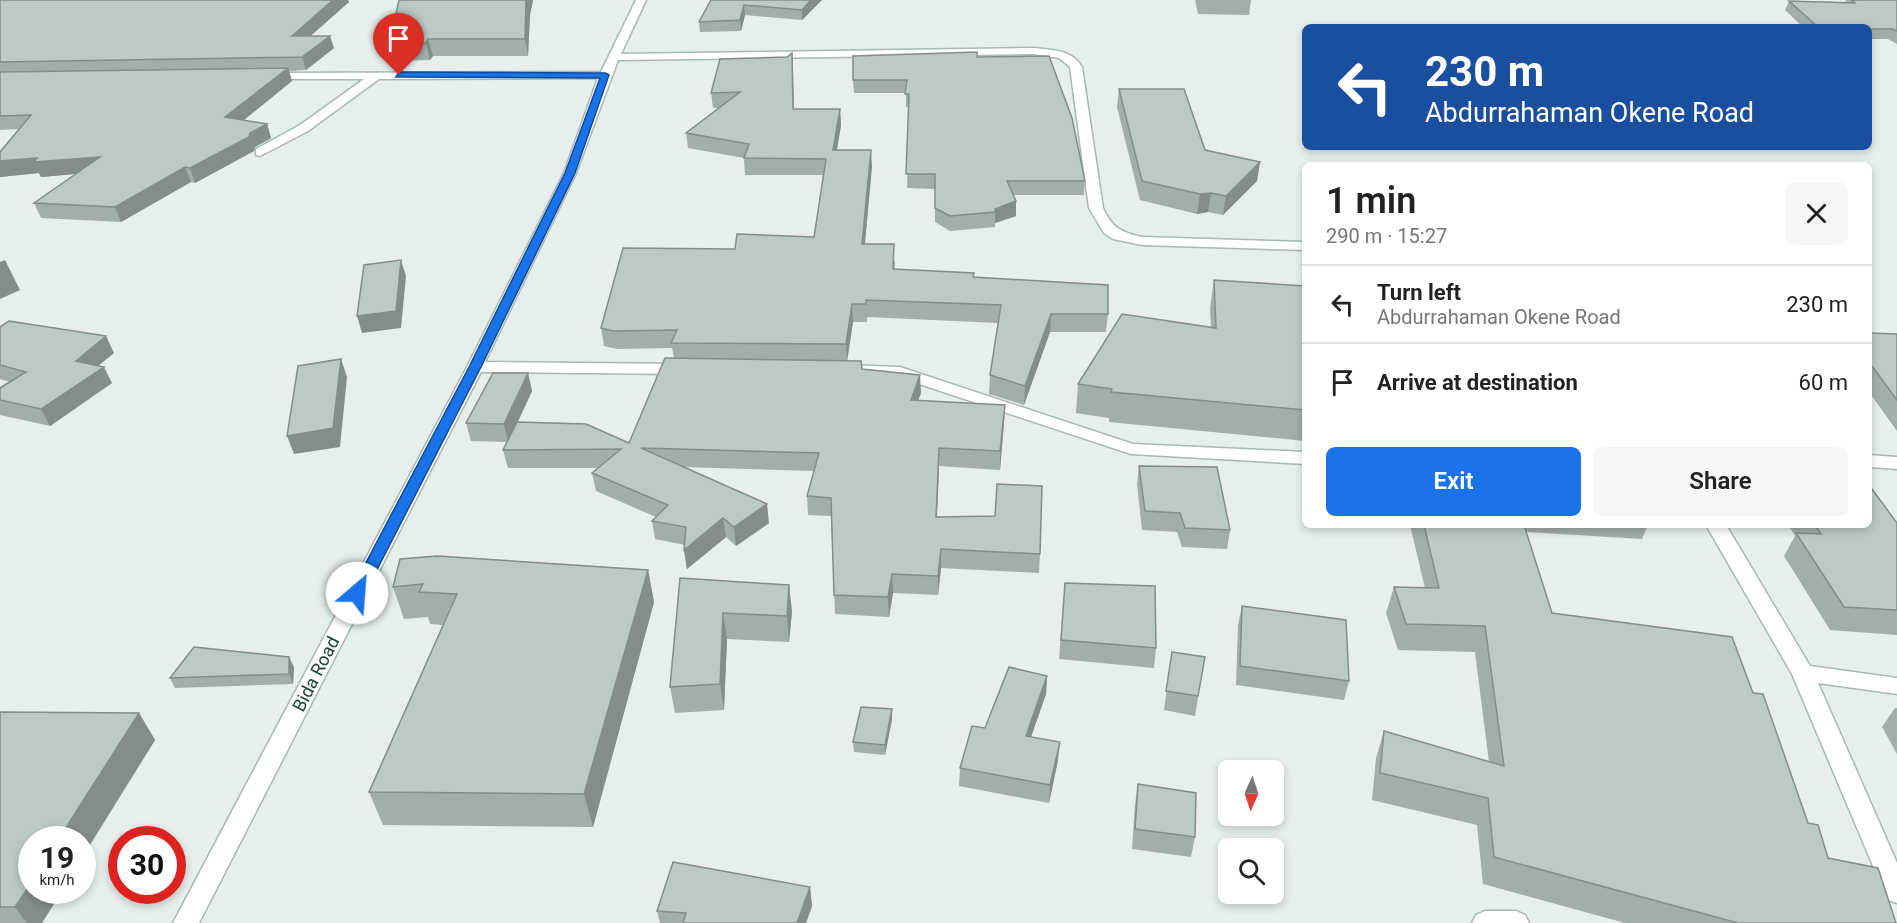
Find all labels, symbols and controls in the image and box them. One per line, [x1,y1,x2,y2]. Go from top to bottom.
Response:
pin [373,13,424,75]
icon: arrive [382,22,415,55]
text: 230 m [1425,47,1544,96]
icon: left [1326,48,1404,126]
text: Abdurrahaman Okene Road [1425,97,1754,129]
text: 1 min [1326,180,1416,222]
button: close [1785,182,1848,245]
text: 290 m · 15:27 [1326,224,1447,248]
text: Turn left [1377,280,1461,305]
icon: left [1326,288,1359,321]
text: 230 m [1786,292,1848,317]
text: Abdurrahaman Okene Road [1377,305,1621,329]
icon: arrive [1326,366,1359,399]
text: Arrive at destination [1377,370,1578,395]
text: 60 m [1799,370,1848,395]
button: Exit [1326,447,1581,516]
button: Share [1593,447,1848,516]
position arrow [325,561,389,625]
street label: Bida Road [288,633,343,715]
north arrow [1218,760,1284,826]
map controls [1218,760,1284,904]
speed limit sign: 30 [108,826,186,904]
button: search [1218,838,1284,904]
text: 19 [40,840,74,875]
text: km/h [39,871,75,889]

